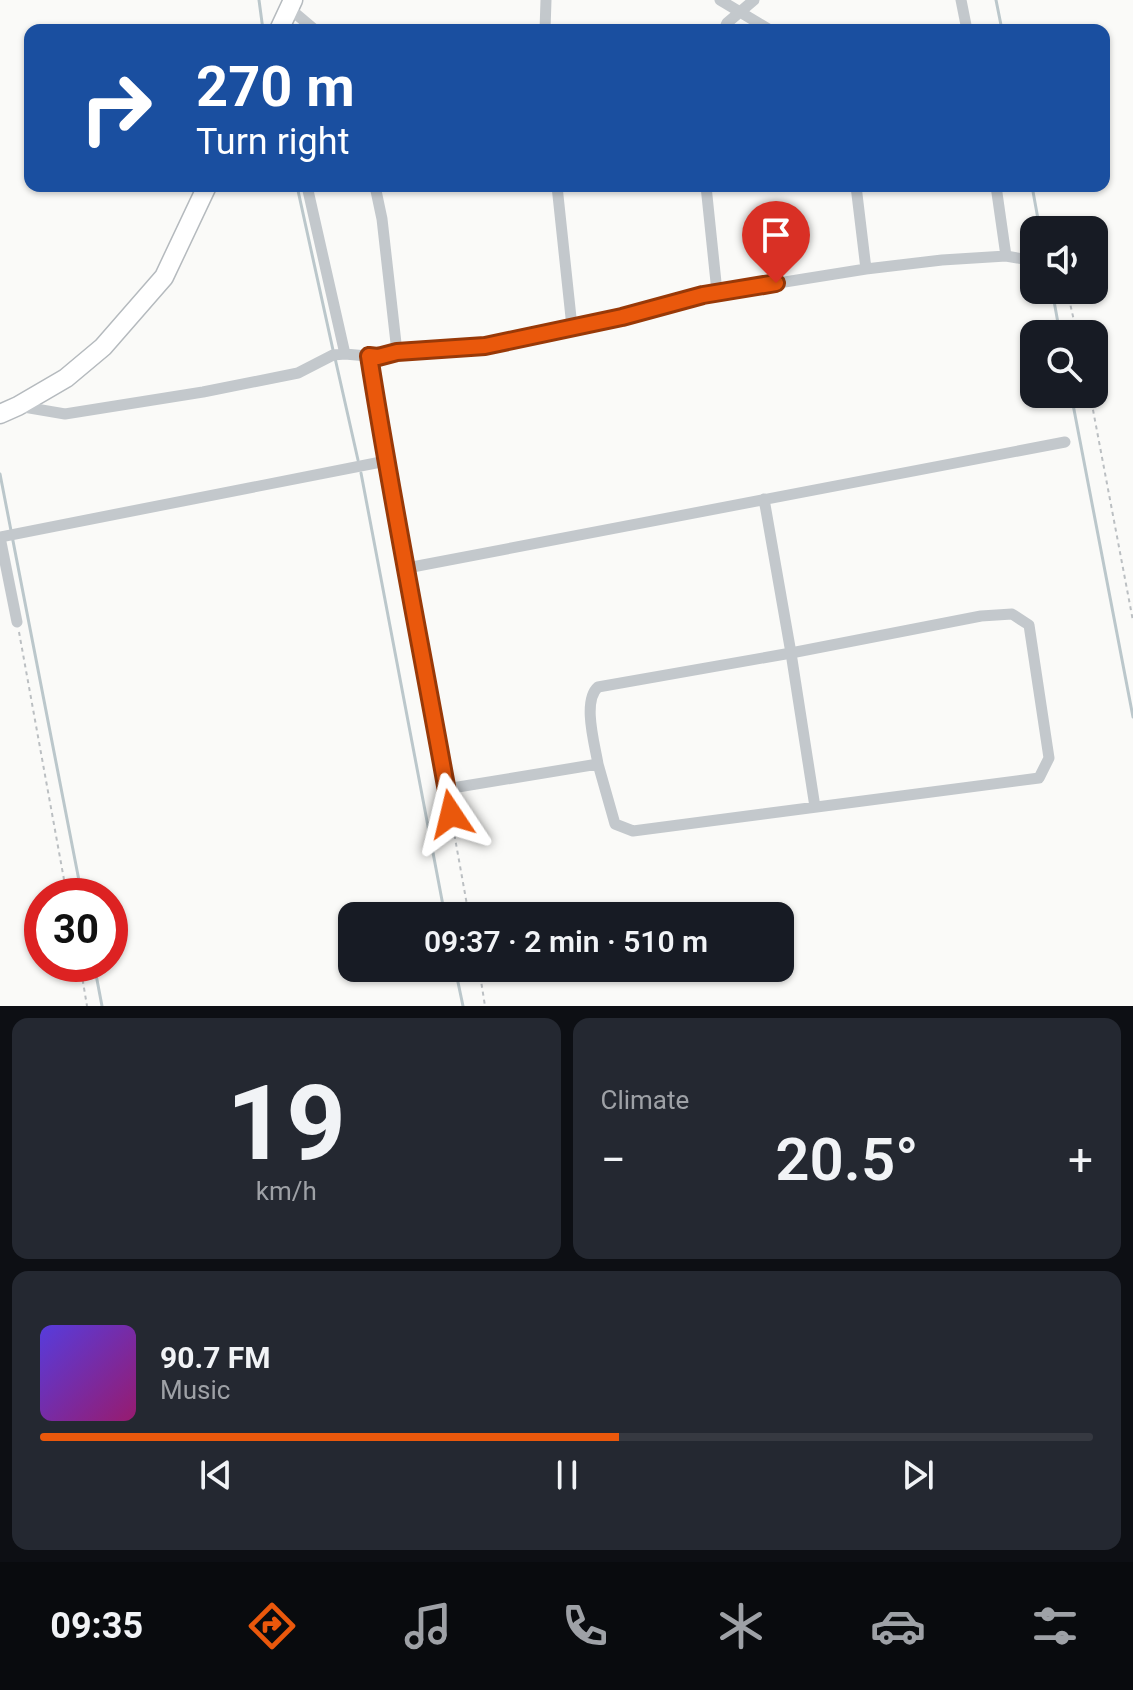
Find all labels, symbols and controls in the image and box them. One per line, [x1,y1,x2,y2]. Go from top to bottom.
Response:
text: 270 m [196,54,355,120]
icon: right [64,56,168,160]
text: Turn right [196,121,349,163]
pin [742,201,810,283]
icon: arrive [754,213,798,257]
map controls [1020,216,1108,408]
button: sound [1020,216,1108,304]
button: search [1020,320,1108,408]
position arrow [409,772,493,856]
speed limit sign: 30 [24,878,128,982]
text: 09:37 · 2 min · 510 m [424,924,708,959]
text: 19 [227,1063,346,1184]
text: Climate [601,1085,689,1115]
text: 20.5° [775,1124,918,1195]
text: − [601,1134,626,1186]
text: + [1068,1134,1093,1186]
text: km/h [256,1176,317,1206]
text: 90.7 FM [160,1340,271,1375]
text: Music [160,1375,230,1405]
icon: previous [194,1453,238,1497]
icon: pause [545,1453,589,1497]
icon: next [896,1453,940,1497]
icon: directions [244,1598,300,1654]
icon: music [400,1598,456,1654]
icon: phone [557,1598,613,1654]
icon: climate [713,1598,769,1654]
icon: car [870,1598,926,1654]
icon: filters [1027,1598,1083,1654]
text: 09:35 [50,1605,143,1647]

